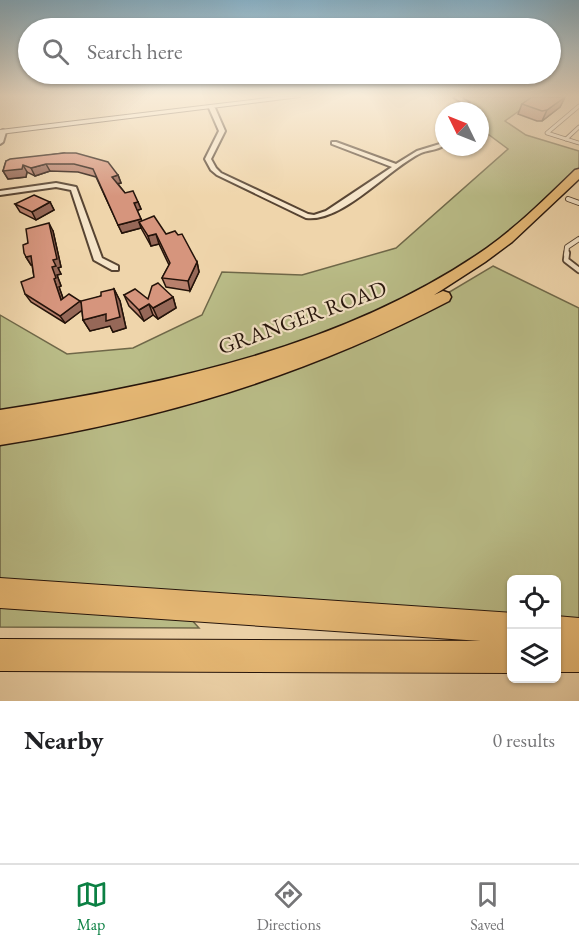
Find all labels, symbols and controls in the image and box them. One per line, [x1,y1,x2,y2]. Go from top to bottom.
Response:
search box [18,18,561,84]
icon: search [39,35,72,68]
text: Search here [87,37,182,66]
north arrow [435,102,489,156]
street label: GRANGER ROAD [214,274,390,361]
map controls [507,575,561,683]
button: locate [507,575,561,629]
button: layers [507,629,561,683]
text: Nearby [24,723,104,757]
text: 0 results [492,727,555,753]
tab: Map [75,878,108,935]
tab: Directions [257,878,321,935]
tab: Saved [470,878,504,935]

